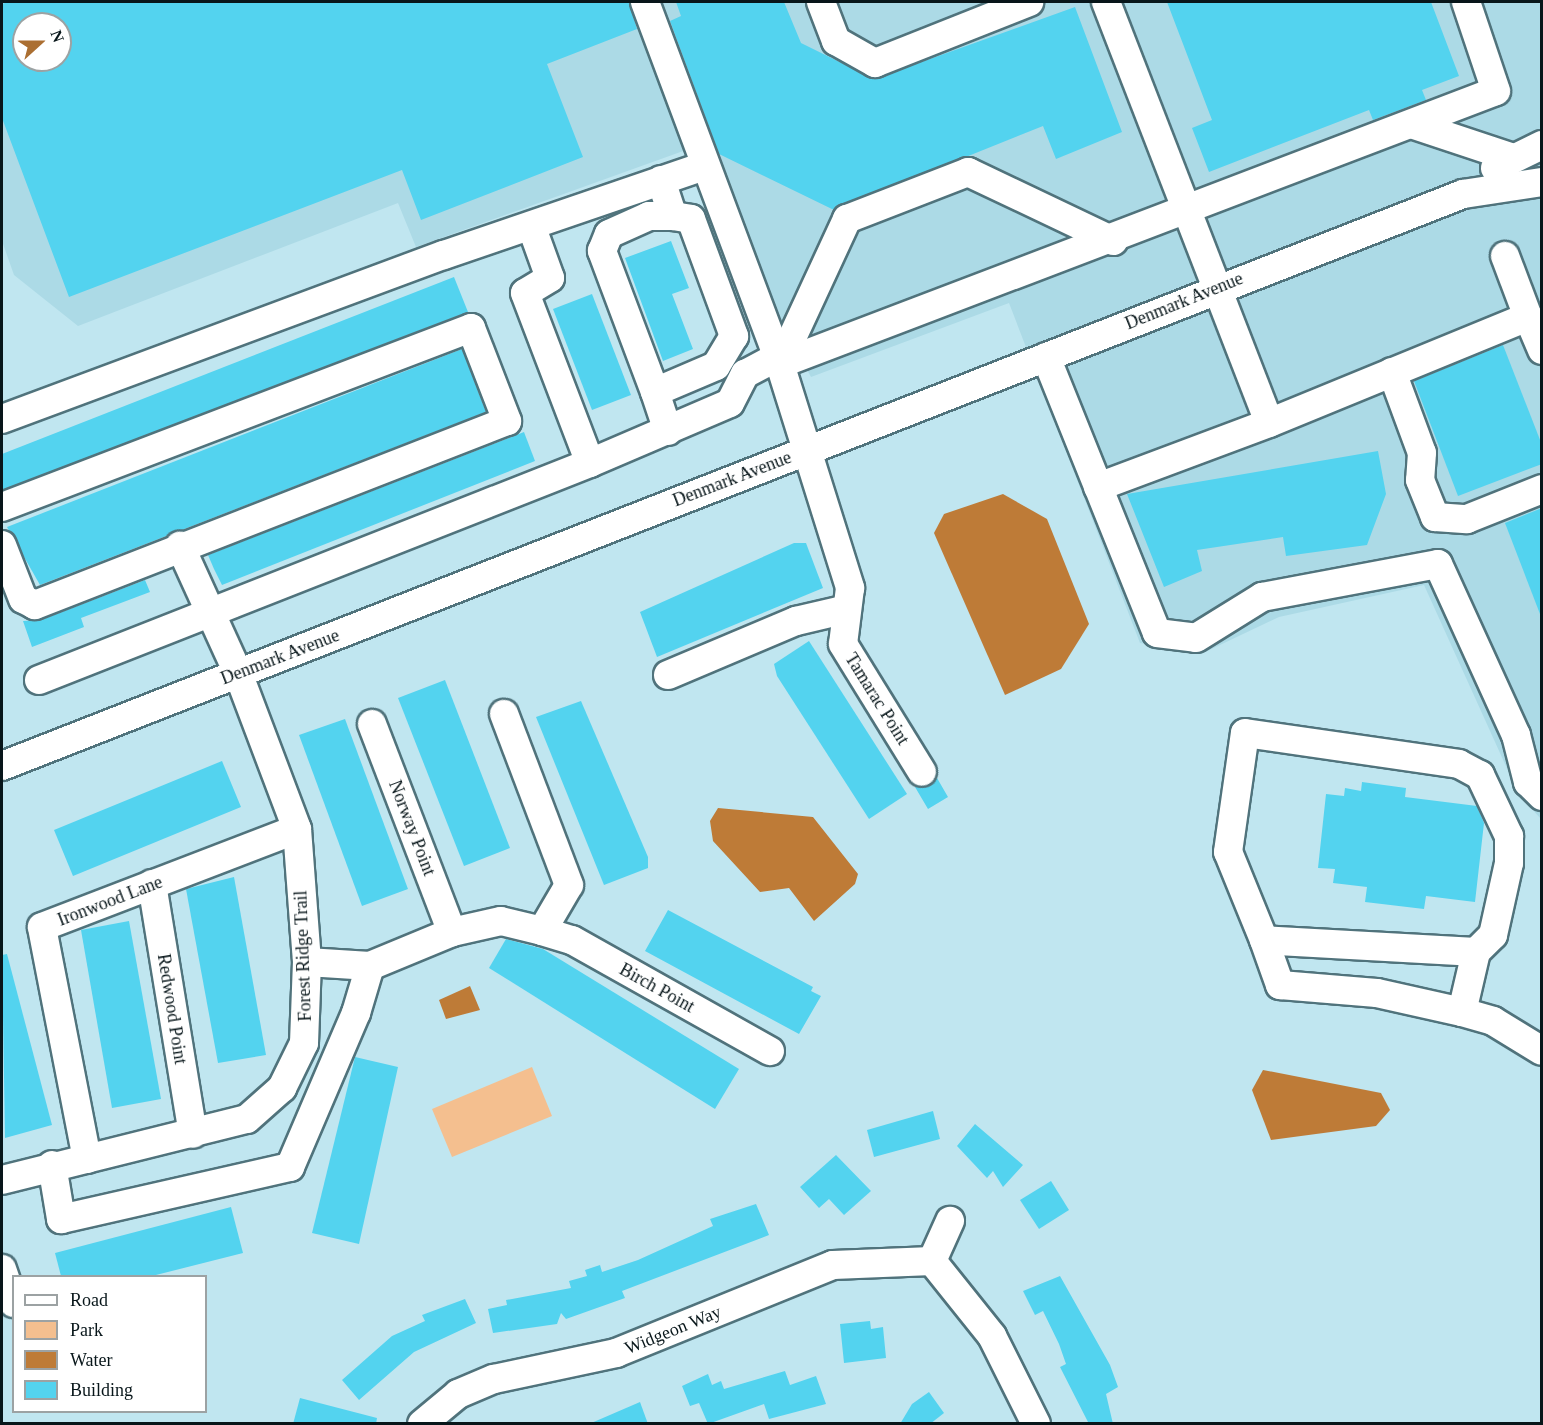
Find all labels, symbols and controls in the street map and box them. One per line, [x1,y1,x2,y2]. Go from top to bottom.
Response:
north arrow [12,12,72,72]
text: N [47,28,67,45]
street label: Denmark Avenue [1121,267,1247,335]
street label: Denmark Avenue [669,446,795,512]
street label: Denmark Avenue [217,624,343,690]
street label: Tamarac Point [840,649,914,749]
street label: Norway Point [384,777,440,879]
street label: Ironwood Lane [55,871,165,931]
street label: Forest Ridge Trail [290,890,316,1022]
street label: Redwood Point [153,952,191,1066]
street label: Birch Point [616,959,698,1017]
legend [12,1275,207,1413]
text: Road [70,1290,108,1310]
street label: Widgeon Way [622,1301,724,1359]
text: Park [70,1320,103,1340]
text: Water [70,1350,113,1370]
text: Building [70,1380,133,1400]

